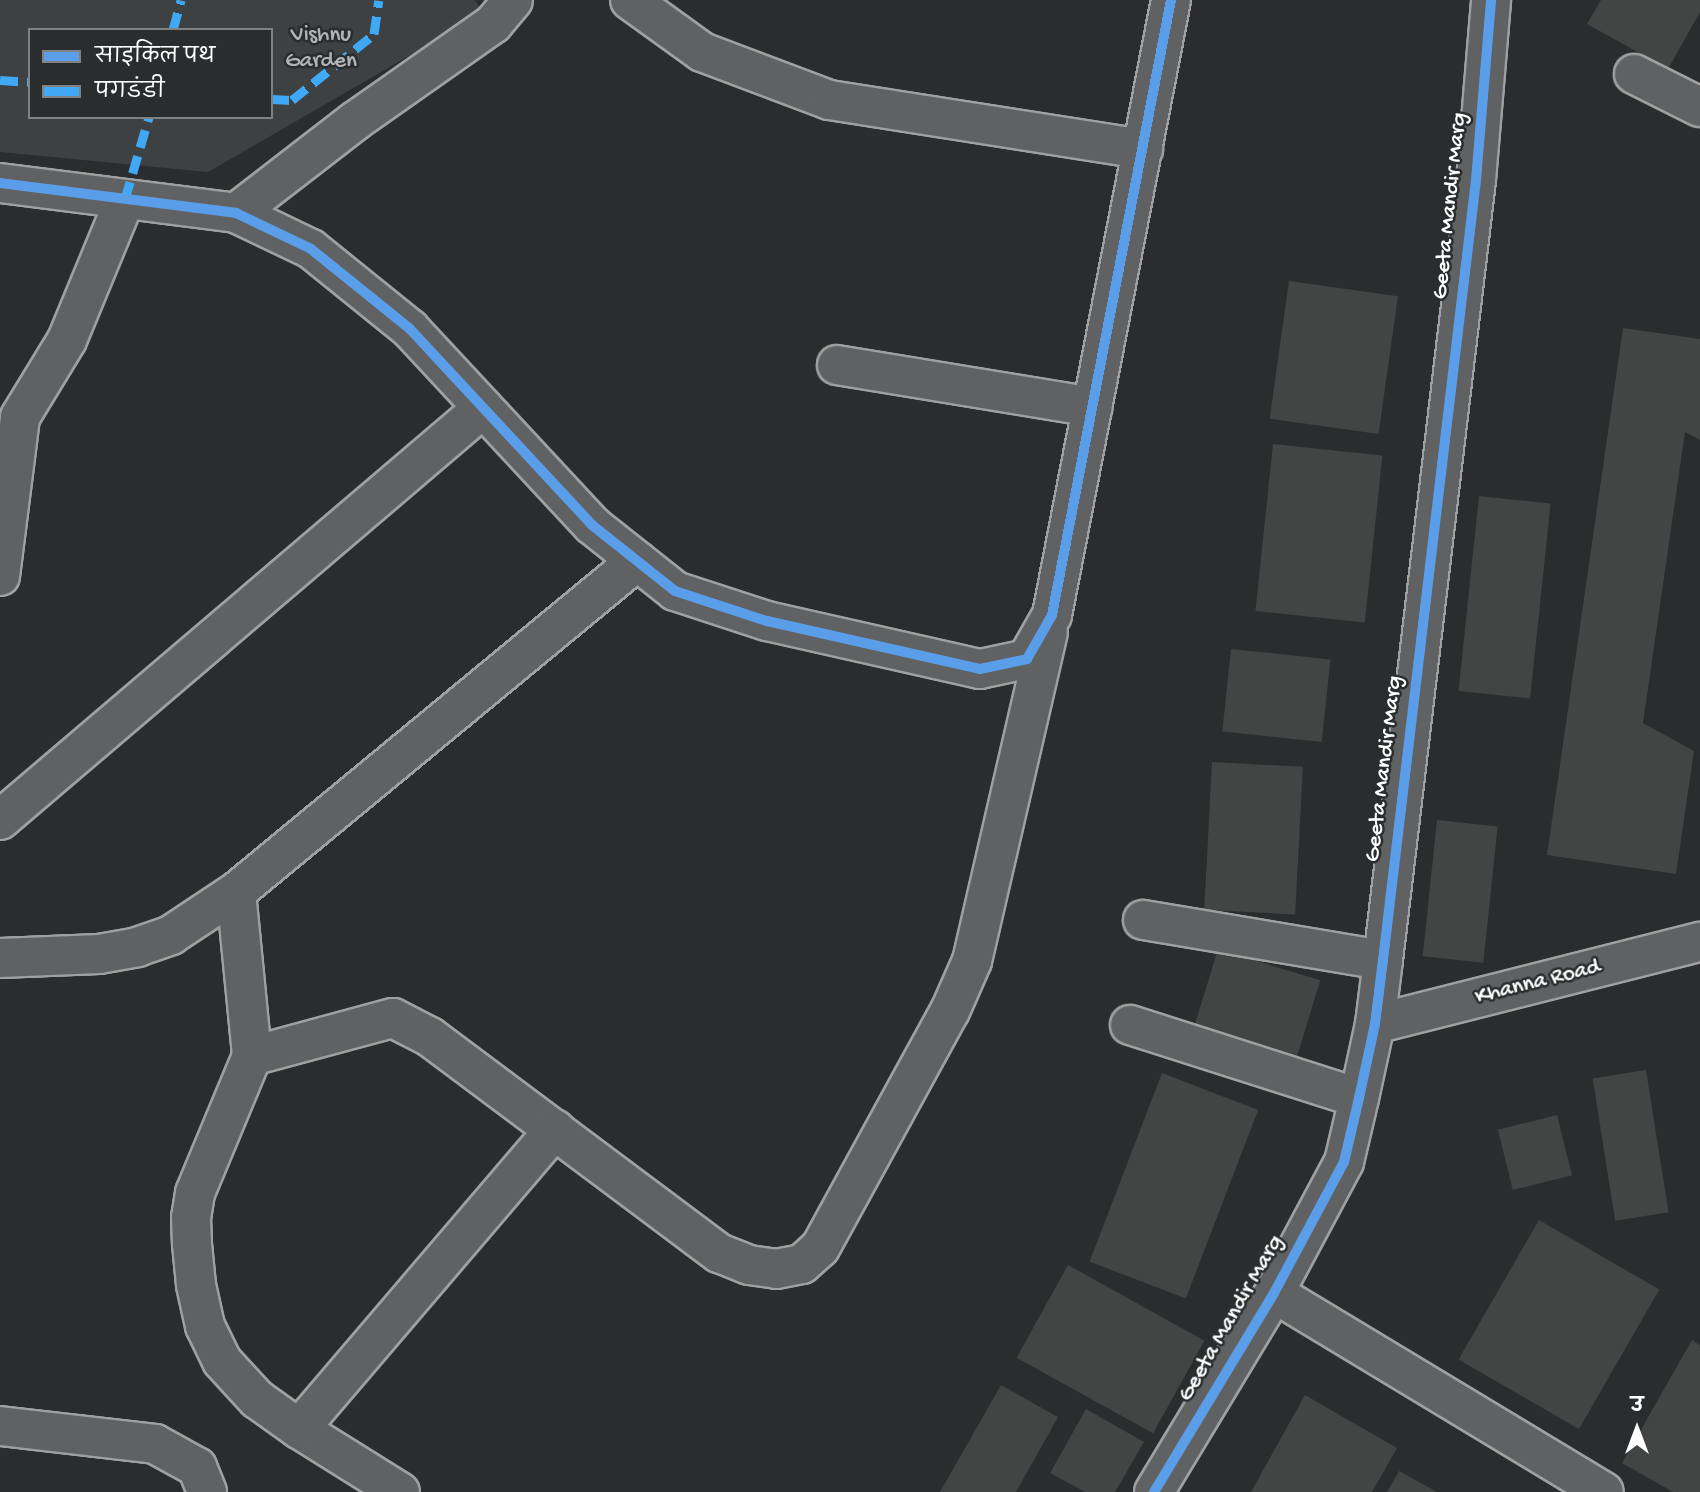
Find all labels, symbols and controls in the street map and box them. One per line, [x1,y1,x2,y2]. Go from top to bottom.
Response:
park label: Vishnu Garden [285,22,357,76]
legend [28,28,273,119]
text: साइकिल पथ [95,46,215,71]
text: पगडंडी [95,81,165,106]
street label: Geeta Mandir Marg [1427,111,1475,301]
street label: Geeta Mandir Marg [1360,674,1410,864]
street label: Khanna Road [1473,954,1603,1012]
street label: Geeta Mandir Marg [1173,1231,1291,1407]
north arrow [1602,1394,1672,1464]
text: उ [1631,1396,1643,1419]

